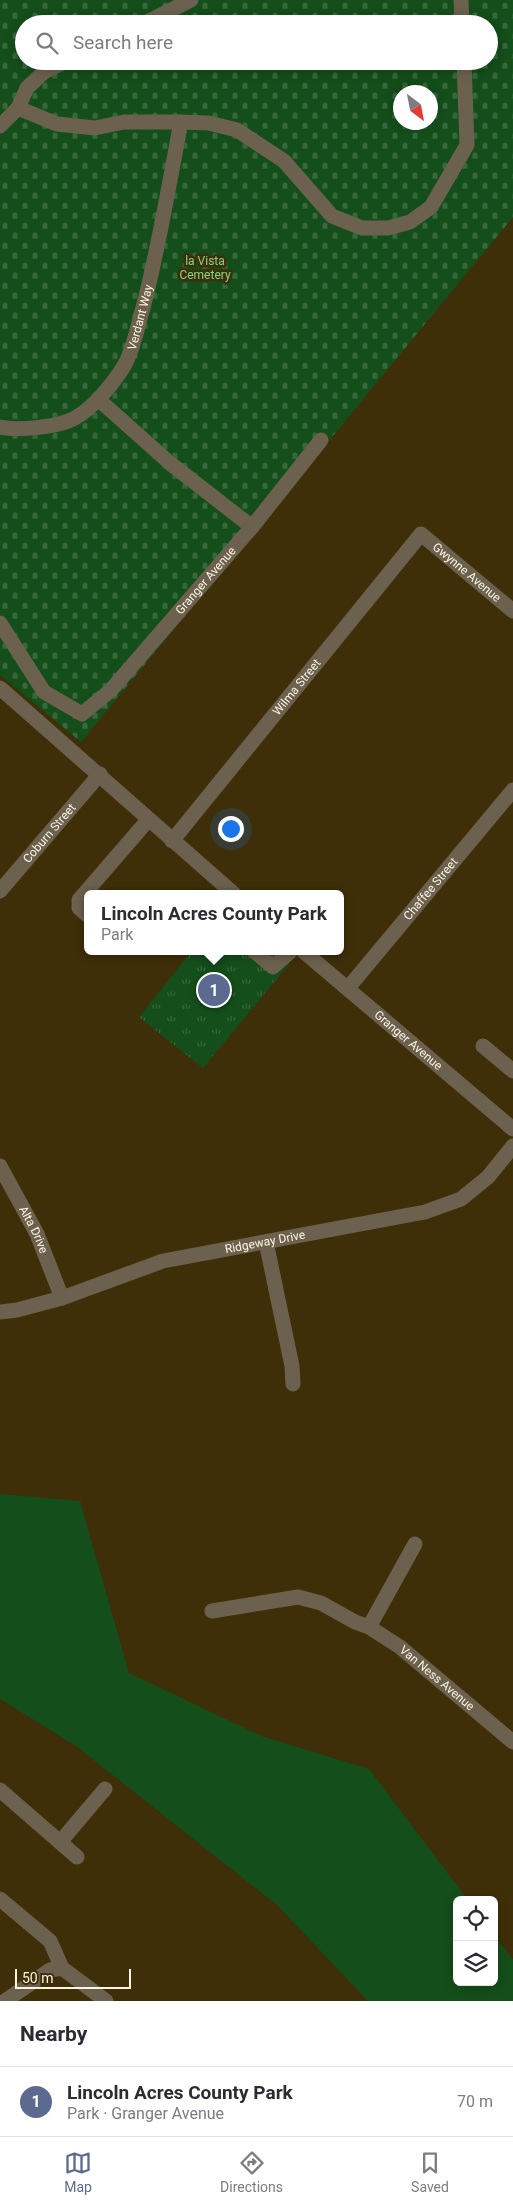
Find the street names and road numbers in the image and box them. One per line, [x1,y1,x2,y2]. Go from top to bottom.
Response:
street label: Verdant Way [125,283,156,352]
street label: Gwynne Avenue [430,540,504,605]
street label: Granger Avenue [173,544,239,617]
street label: Wilma Street [270,656,324,718]
street label: Coburn Street [20,801,79,866]
street label: Chaffee Street [401,855,461,923]
street label: Granger Avenue [371,1008,445,1073]
street label: Alta Drive [16,1203,51,1255]
street label: Ridgeway Drive [224,1228,306,1256]
street label: Van Ness Avenue [397,1643,477,1713]

